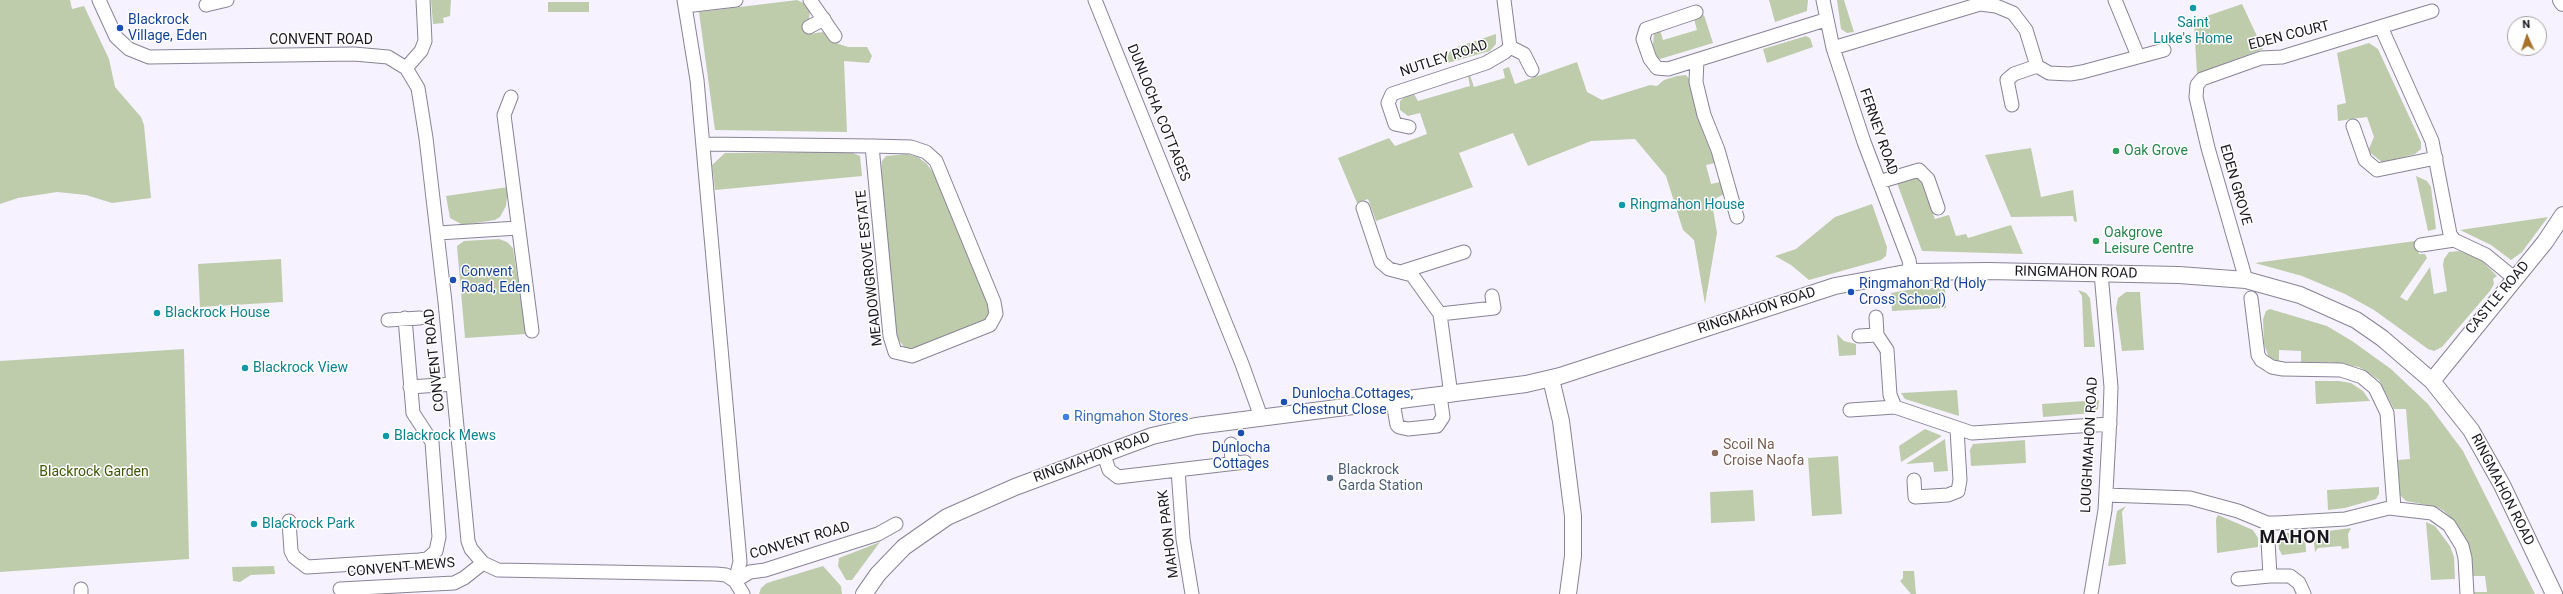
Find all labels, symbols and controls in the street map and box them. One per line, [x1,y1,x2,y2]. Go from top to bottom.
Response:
marker: Saint Luke's Home [2188,3,2198,13]
place label: Blackrock Village, Eden [128,12,207,44]
place label: Saint Luke's Home [2153,15,2233,48]
north arrow [2507,16,2547,56]
street label: EDEN COURT [2247,18,2331,54]
text: N [2522,18,2531,31]
marker: Blackrock Village, Eden [115,23,125,33]
street label: CONVENT ROAD [269,32,373,48]
street label: NUTLEY ROAD [1398,37,1490,81]
street label: DUNLOCHA COTTAGES [1123,42,1193,184]
street label: FERNEY ROAD [1855,86,1901,178]
place label: Oak Grove [2124,143,2188,159]
street label: EDEN GROVE [2215,143,2255,227]
marker: Oak Grove [2111,146,2121,156]
street label: MEADOWGROVE ESTATE [853,189,887,347]
place label: Ringmahon House [1630,197,1745,213]
marker: Ringmahon House [1617,200,1627,210]
place label: Oakgrove Leisure Centre [2104,225,2194,258]
marker: Oakgrove Leisure Centre [2091,236,2101,246]
street label: CASTLE ROAD [2463,258,2533,338]
place label: Convent Road, Eden [461,264,530,296]
street label: RINGMAHON ROAD [2014,264,2138,282]
marker: Convent Road, Eden [448,275,458,285]
place label: Ringmahon Rd (Holy Cross School) [1859,276,1986,308]
street label: RINGMAHON ROAD [1696,284,1818,338]
marker: Ringmahon Rd (Holy Cross School) [1846,287,1856,297]
place label: Blackrock House [165,305,270,321]
marker: Blackrock House [152,308,162,318]
street label: CONVENT ROAD [421,308,449,412]
place label: Blackrock View [253,360,348,376]
marker: Blackrock View [240,363,250,373]
street label: LOUGHMAHON ROAD [2078,376,2102,514]
place label: Dunlocha Cottages, Chestnut Close [1292,386,1413,418]
marker: Dunlocha Cottages, Chestnut Close [1279,397,1289,407]
place label: Ringmahon Stores [1074,409,1188,425]
marker: Ringmahon Stores [1061,412,1071,422]
place label: Blackrock Mews [394,428,496,444]
marker: Dunlocha Cottages [1236,428,1246,438]
street label: RINGMAHON ROAD [1031,429,1153,487]
marker: Blackrock Mews [381,431,391,441]
street label: RINGMAHON ROAD [2467,431,2537,549]
place label: Scoil Na Croise Naofa [1723,437,1804,470]
place label: Dunlocha Cottages [1212,440,1270,472]
marker: Scoil Na Croise Naofa [1710,448,1720,458]
place label: Blackrock Garda Station [1338,462,1423,494]
park label: Blackrock Garden [39,464,149,480]
marker: Blackrock Garda Station [1325,473,1335,483]
street label: MAHON PARK [1155,489,1183,579]
place label: Blackrock Park [262,516,355,532]
marker: Blackrock Park [249,519,259,529]
street label: CONVENT ROAD [748,519,852,563]
district label: MAHON [2260,527,2330,549]
street label: CONVENT MEWS [346,555,456,581]

